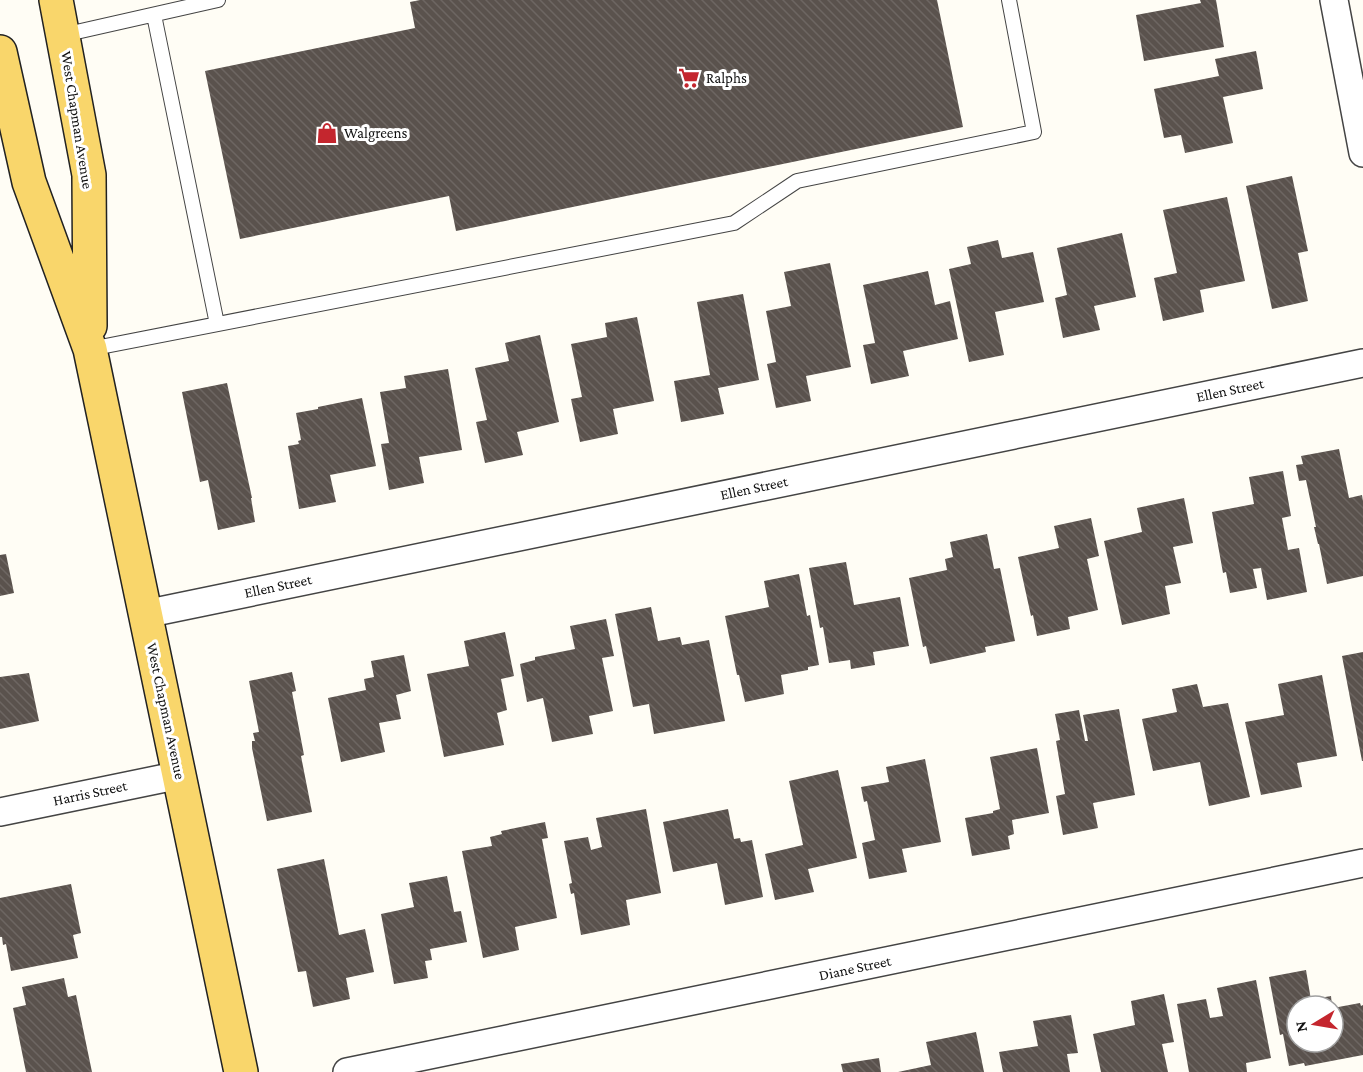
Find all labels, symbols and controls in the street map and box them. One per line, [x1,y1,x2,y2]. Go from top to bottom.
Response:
street label: West Chapman Avenue [57,50,96,191]
supermarket icon: Ralphs [677,66,701,90]
place label: Ralphs [706,70,747,87]
shop icon: Walgreens [315,121,339,145]
place label: Walgreens [344,125,407,142]
street label: Ellen Street [1195,375,1266,405]
street label: Ellen Street [719,473,790,503]
street label: Ellen Street [243,571,314,601]
street label: West Chapman Avenue [143,641,188,781]
street label: Harris Street [52,777,129,809]
street label: Diane Street [817,952,894,983]
north arrow [1285,994,1345,1054]
text: N [1291,1020,1310,1034]

